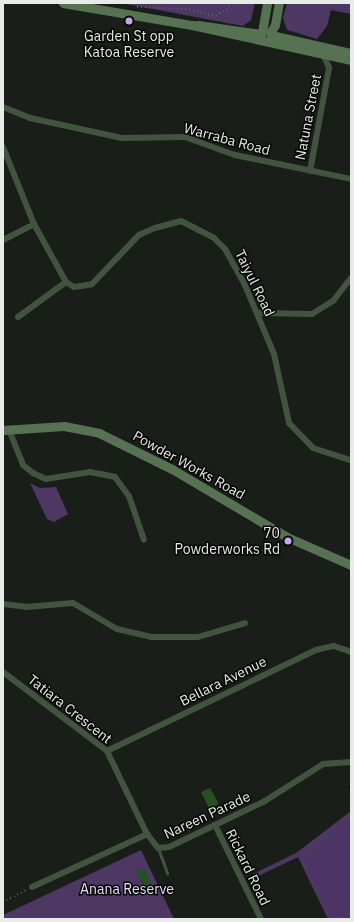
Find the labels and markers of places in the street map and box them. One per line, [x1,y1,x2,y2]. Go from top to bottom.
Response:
marker: Garden St opp Katoa Reserve [124,16,134,26]
place label: Garden St opp Katoa Reserve [84,28,174,60]
place label: 70 Powderworks Rd [174,525,280,558]
marker: 70 Powderworks Rd [283,536,293,546]

